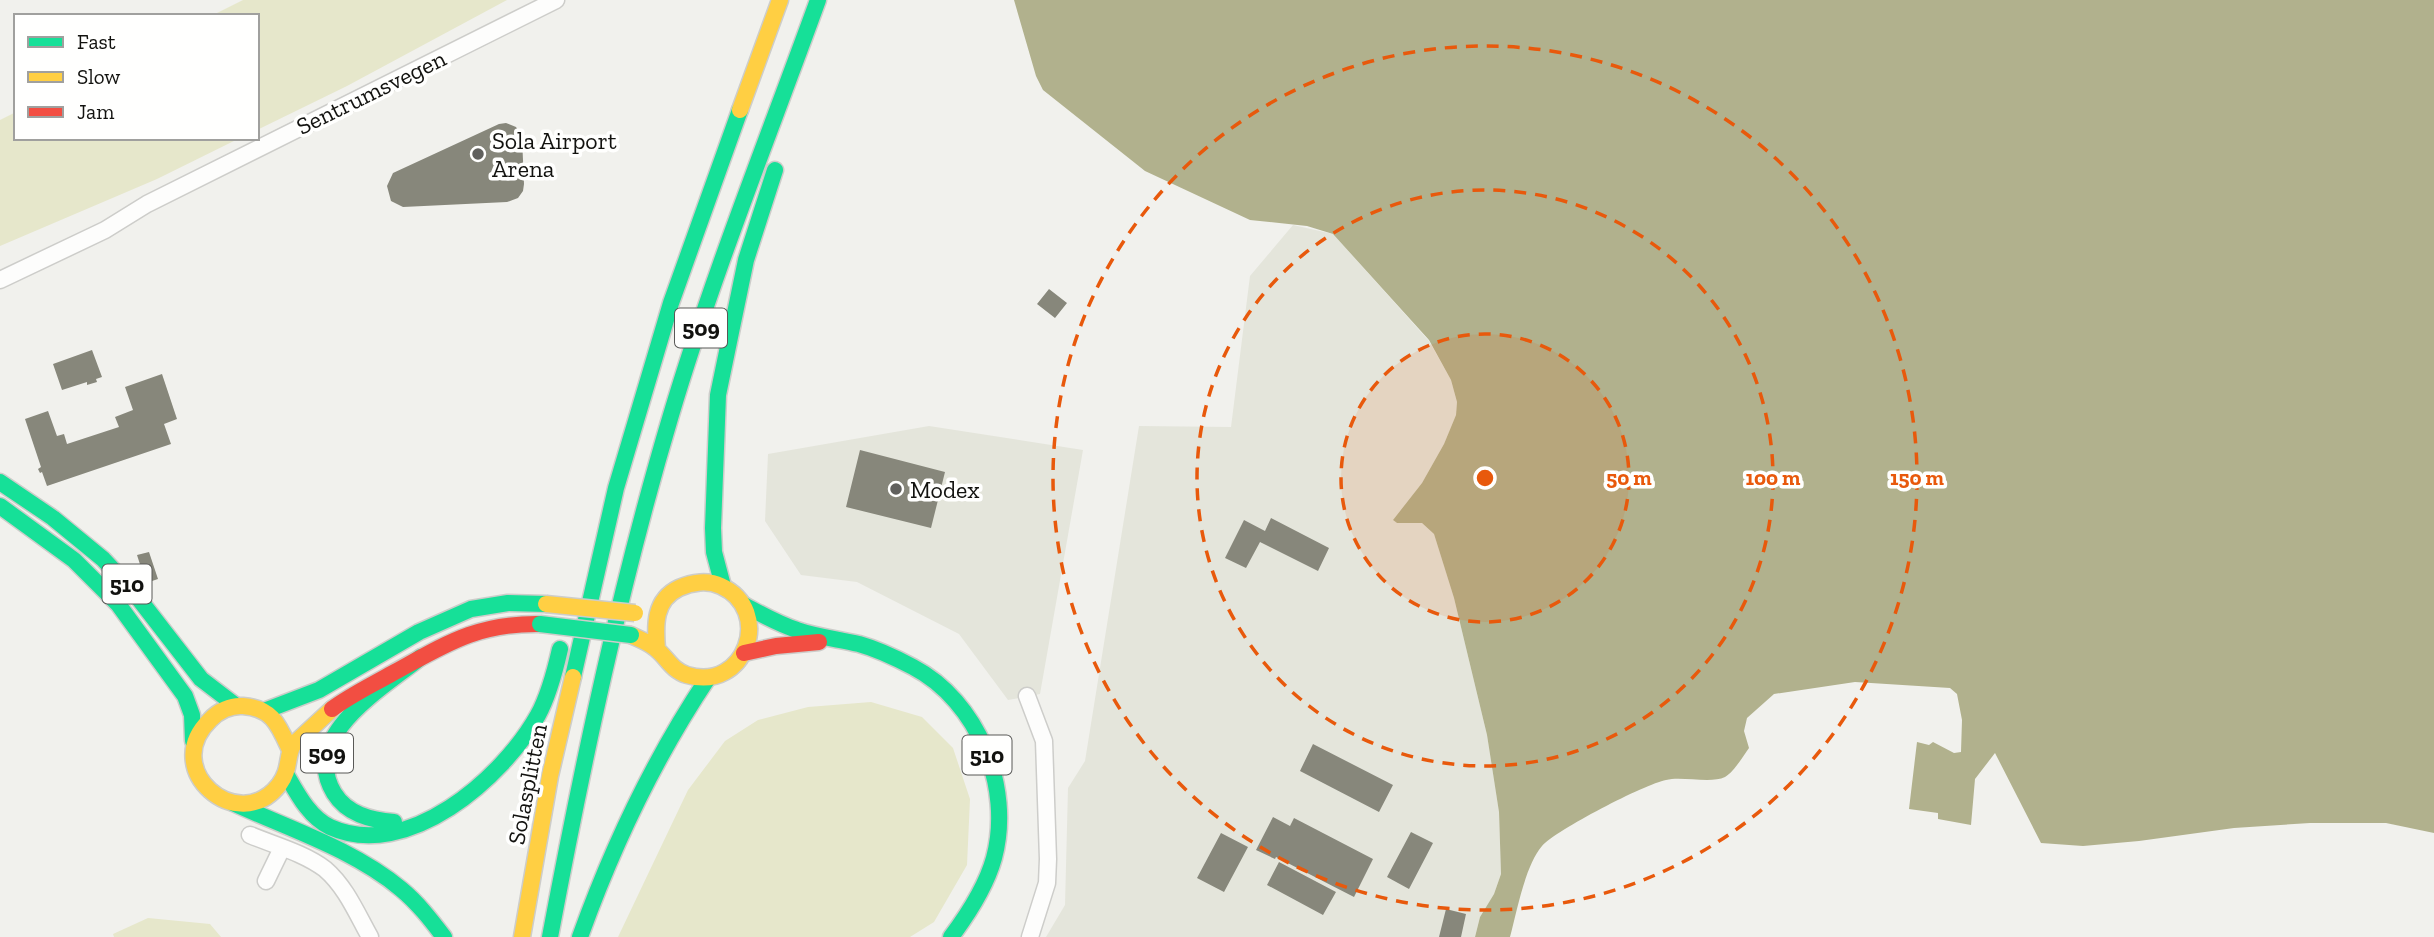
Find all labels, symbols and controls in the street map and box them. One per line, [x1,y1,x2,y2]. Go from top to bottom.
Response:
legend [14,14,259,140]
text: Fast [77,29,116,54]
street label: Sentrumsvegen [291,43,451,141]
text: Slow [77,64,120,89]
text: Jam [77,99,114,124]
place label: Sola Airport Arena [492,126,617,183]
marker: Sola Airport Arena [470,146,486,162]
road number: 509 [675,308,727,348]
text: 50 m [1606,465,1652,490]
text: 100 m [1746,465,1801,490]
text: 150 m [1890,465,1945,490]
centre of rings [1473,466,1497,490]
place label: Modex [910,475,979,504]
marker: Modex [888,481,904,497]
road number: 510 [102,564,152,604]
street label: Solasplitten [501,721,553,847]
road number: 509 [301,734,353,772]
road number: 510 [962,736,1012,775]

